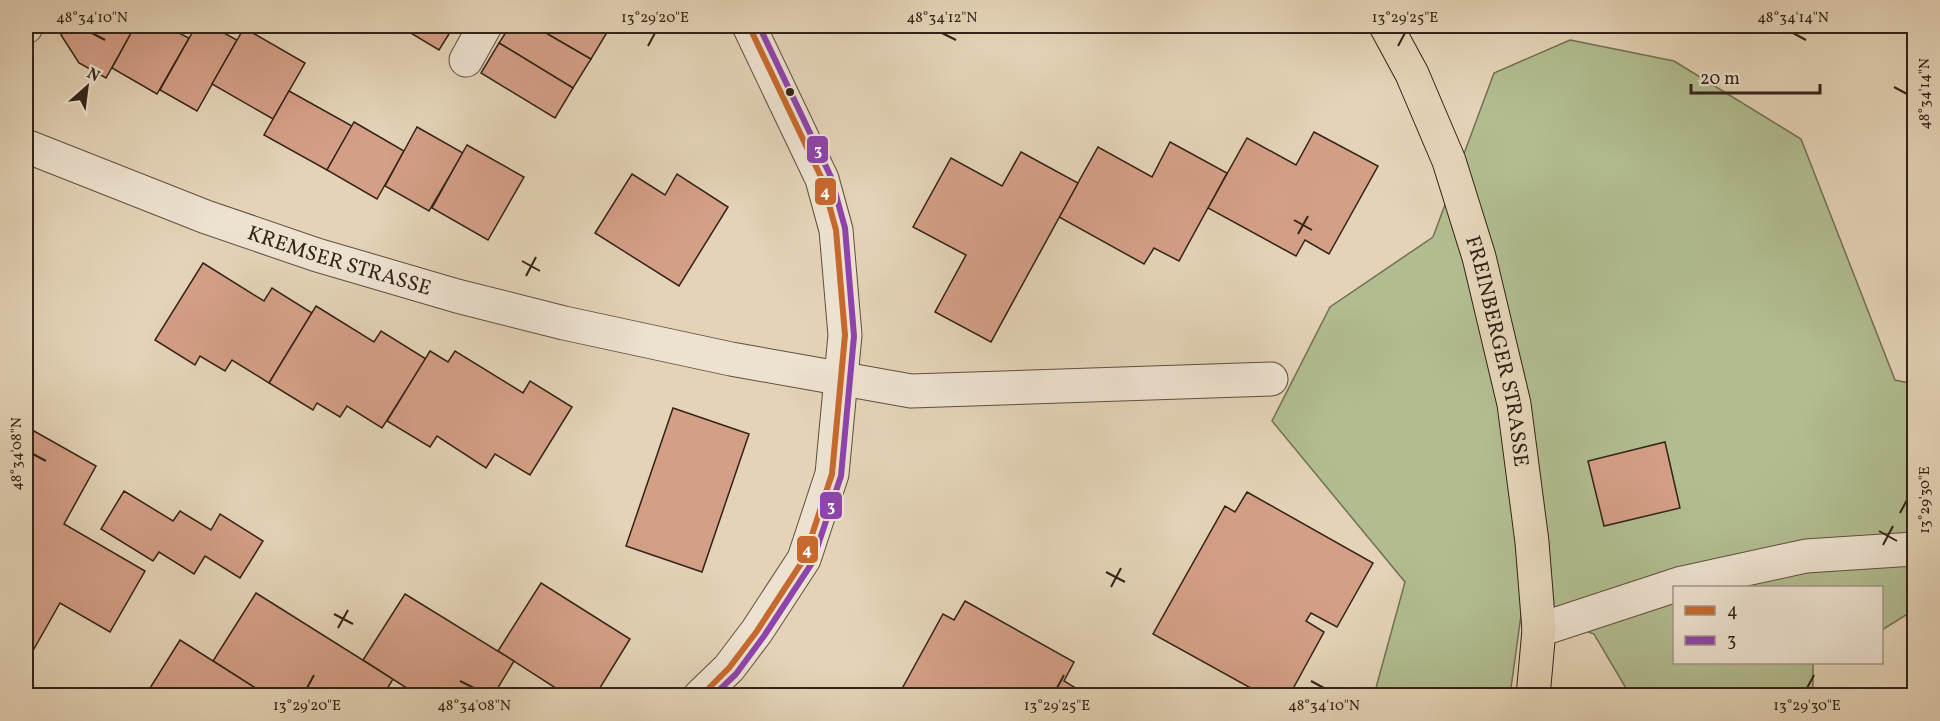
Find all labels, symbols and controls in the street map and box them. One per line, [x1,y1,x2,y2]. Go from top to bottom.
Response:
text: 48°34'10"N [56,8,128,29]
text: 13°29'20"E [621,8,689,29]
text: 48°34'12"N [907,8,977,29]
text: 13°29'25"E [1372,8,1438,29]
text: 48°34'14"N [1757,8,1829,29]
north arrow [57,57,117,117]
scale bar [1691,57,1820,95]
text: 48°34'14"N [1915,58,1936,130]
text: N [83,63,104,88]
text: 20 m [1700,67,1740,92]
unlabelled marker [784,86,796,98]
line badge: 3 [806,135,829,164]
text: 3 [814,140,822,162]
line badge: 4 [814,177,837,206]
text: 4 [820,182,830,204]
street label: KREMSER STRASSE [243,219,435,304]
street label: FREINBERGER STRASSE [1457,232,1535,469]
text: 48°34'08"N [7,417,28,491]
text: 13°29'30"E [1915,466,1936,534]
line badge: 3 [819,491,843,520]
text: 3 [827,496,835,518]
line badge: 4 [796,535,819,564]
text: 4 [802,540,812,562]
legend [1673,586,1883,664]
text: 4 [1727,599,1738,624]
text: 3 [1727,629,1736,654]
text: 13°29'20"E [273,696,341,717]
text: 48°34'08"N [437,696,511,717]
text: 13°29'25"E [1024,696,1090,717]
text: 48°34'10"N [1288,696,1360,717]
text: 13°29'30"E [1773,696,1841,717]

